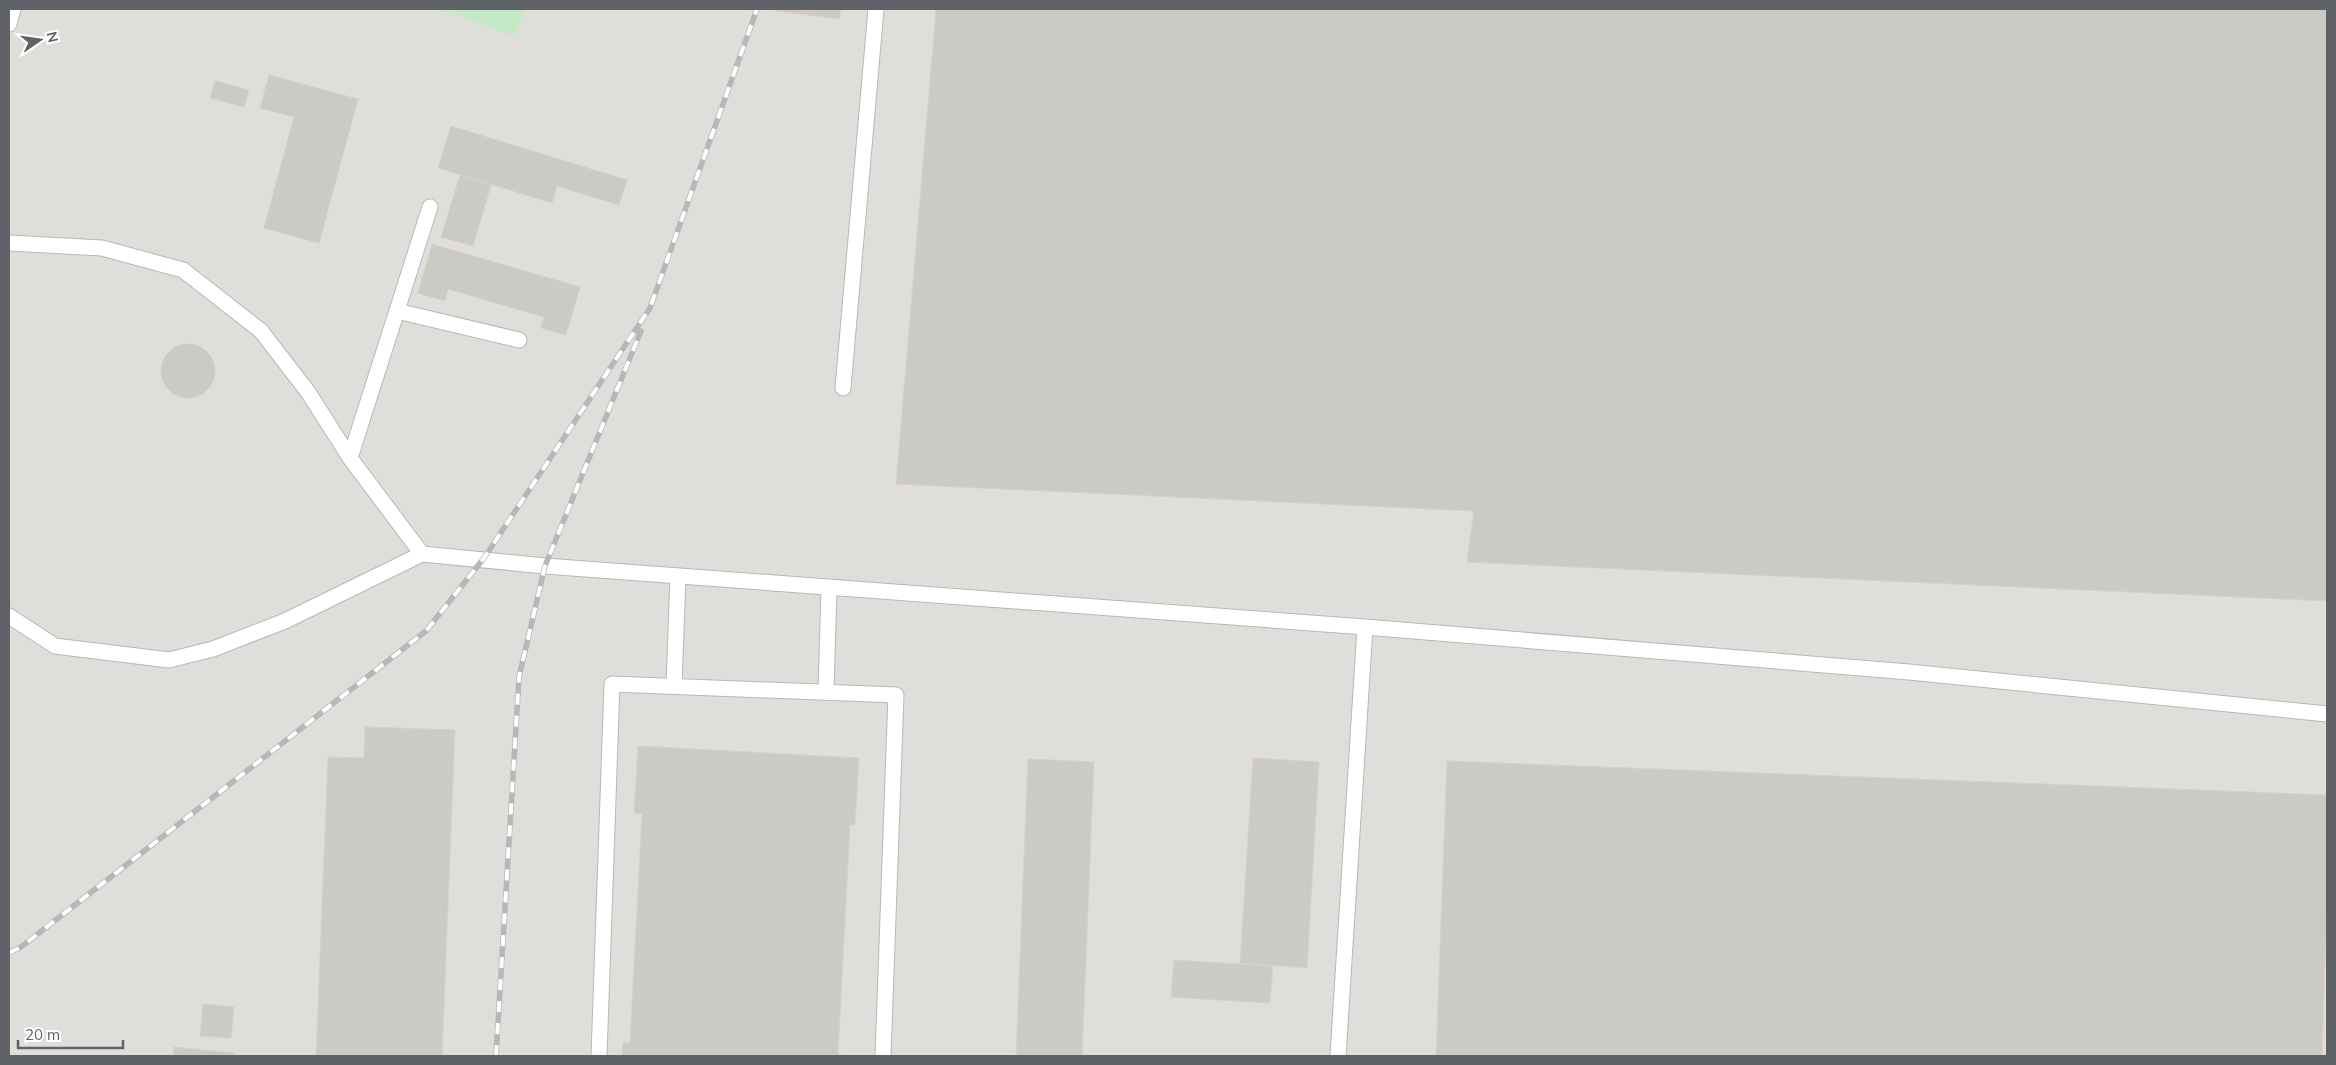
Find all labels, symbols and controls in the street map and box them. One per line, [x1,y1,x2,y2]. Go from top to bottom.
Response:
north arrow [15,15,65,65]
text: N [43,30,63,44]
scale bar [18,1018,122,1050]
text: 20 m [25,1025,60,1044]

